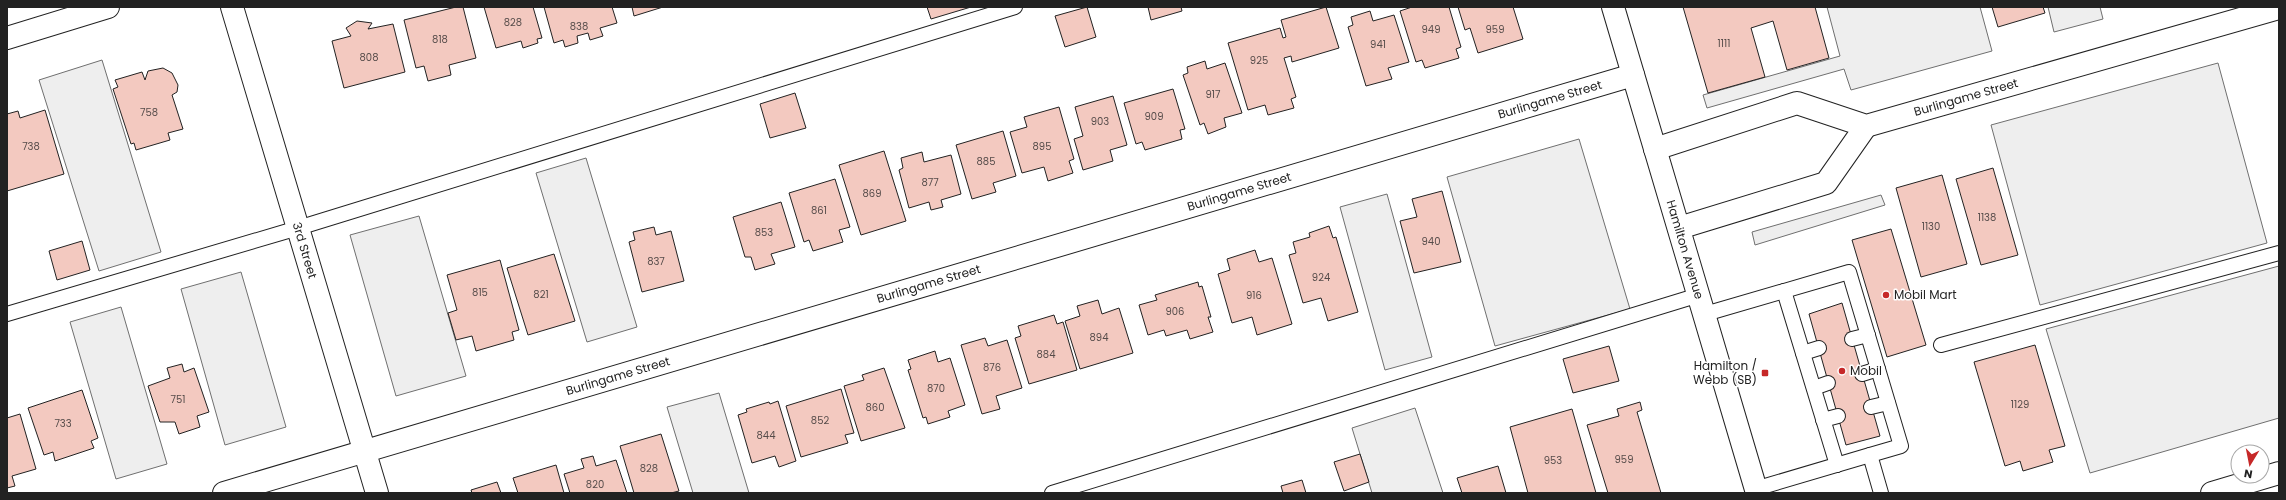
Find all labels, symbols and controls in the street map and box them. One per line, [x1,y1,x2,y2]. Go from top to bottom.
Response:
house number: 828 [504,15,522,30]
house number: 838 [570,19,588,34]
house number: 949 [1422,22,1440,37]
house number: 959 [1486,22,1504,37]
house number: 818 [432,32,448,47]
house number: 1111 [1718,36,1730,51]
house number: 941 [1370,37,1386,52]
house number: 808 [360,50,378,65]
house number: 925 [1250,53,1268,68]
street label: Burlingame Street [1912,74,2020,120]
street label: Burlingame Street [1496,76,1604,123]
house number: 917 [1206,87,1221,102]
house number: 758 [140,105,158,120]
house number: 909 [1145,109,1163,124]
house number: 903 [1091,114,1109,129]
house number: 738 [22,139,40,154]
house number: 895 [1033,139,1051,154]
house number: 885 [977,154,995,169]
street label: Burlingame Street [1185,168,1293,215]
house number: 877 [921,175,939,190]
house number: 869 [863,186,881,201]
street label: Hamilton Avenue [1663,198,1708,301]
house number: 861 [811,203,827,218]
house number: 1138 [1978,210,1996,225]
house number: 1130 [1922,219,1940,234]
street label: 3rd Street [289,220,322,281]
house number: 853 [755,225,773,240]
house number: 940 [1422,234,1440,249]
house number: 837 [647,254,665,269]
street label: Burlingame Street [875,260,983,307]
house number: 924 [1312,270,1330,285]
house number: 815 [472,285,488,300]
place label: Mobil Mart [1894,286,1957,303]
house number: 821 [533,287,549,302]
house number: 916 [1246,288,1262,303]
marker: Mobil Mart [1881,290,1891,300]
house number: 906 [1166,304,1184,319]
house number: 894 [1090,330,1108,345]
house number: 884 [1037,347,1055,362]
street label: Burlingame Street [564,352,672,399]
place label: Hamilton / Webb (SB) [1693,357,1757,388]
house number: 876 [983,360,1001,375]
place label: Mobil [1850,362,1882,379]
marker: Mobil [1837,366,1847,376]
marker: Hamilton / Webb (SB) [1760,368,1770,378]
house number: 870 [927,381,945,396]
house number: 751 [171,392,185,407]
house number: 1129 [2011,397,2029,412]
house number: 860 [866,400,884,415]
house number: 852 [811,413,829,428]
house number: 733 [54,416,72,431]
house number: 844 [757,428,775,443]
north arrow [2230,444,2270,484]
house number: 959 [1615,452,1633,467]
house number: 953 [1544,453,1562,468]
house number: 828 [640,461,658,476]
text: N [2243,465,2254,482]
house number: 820 [586,477,604,492]

